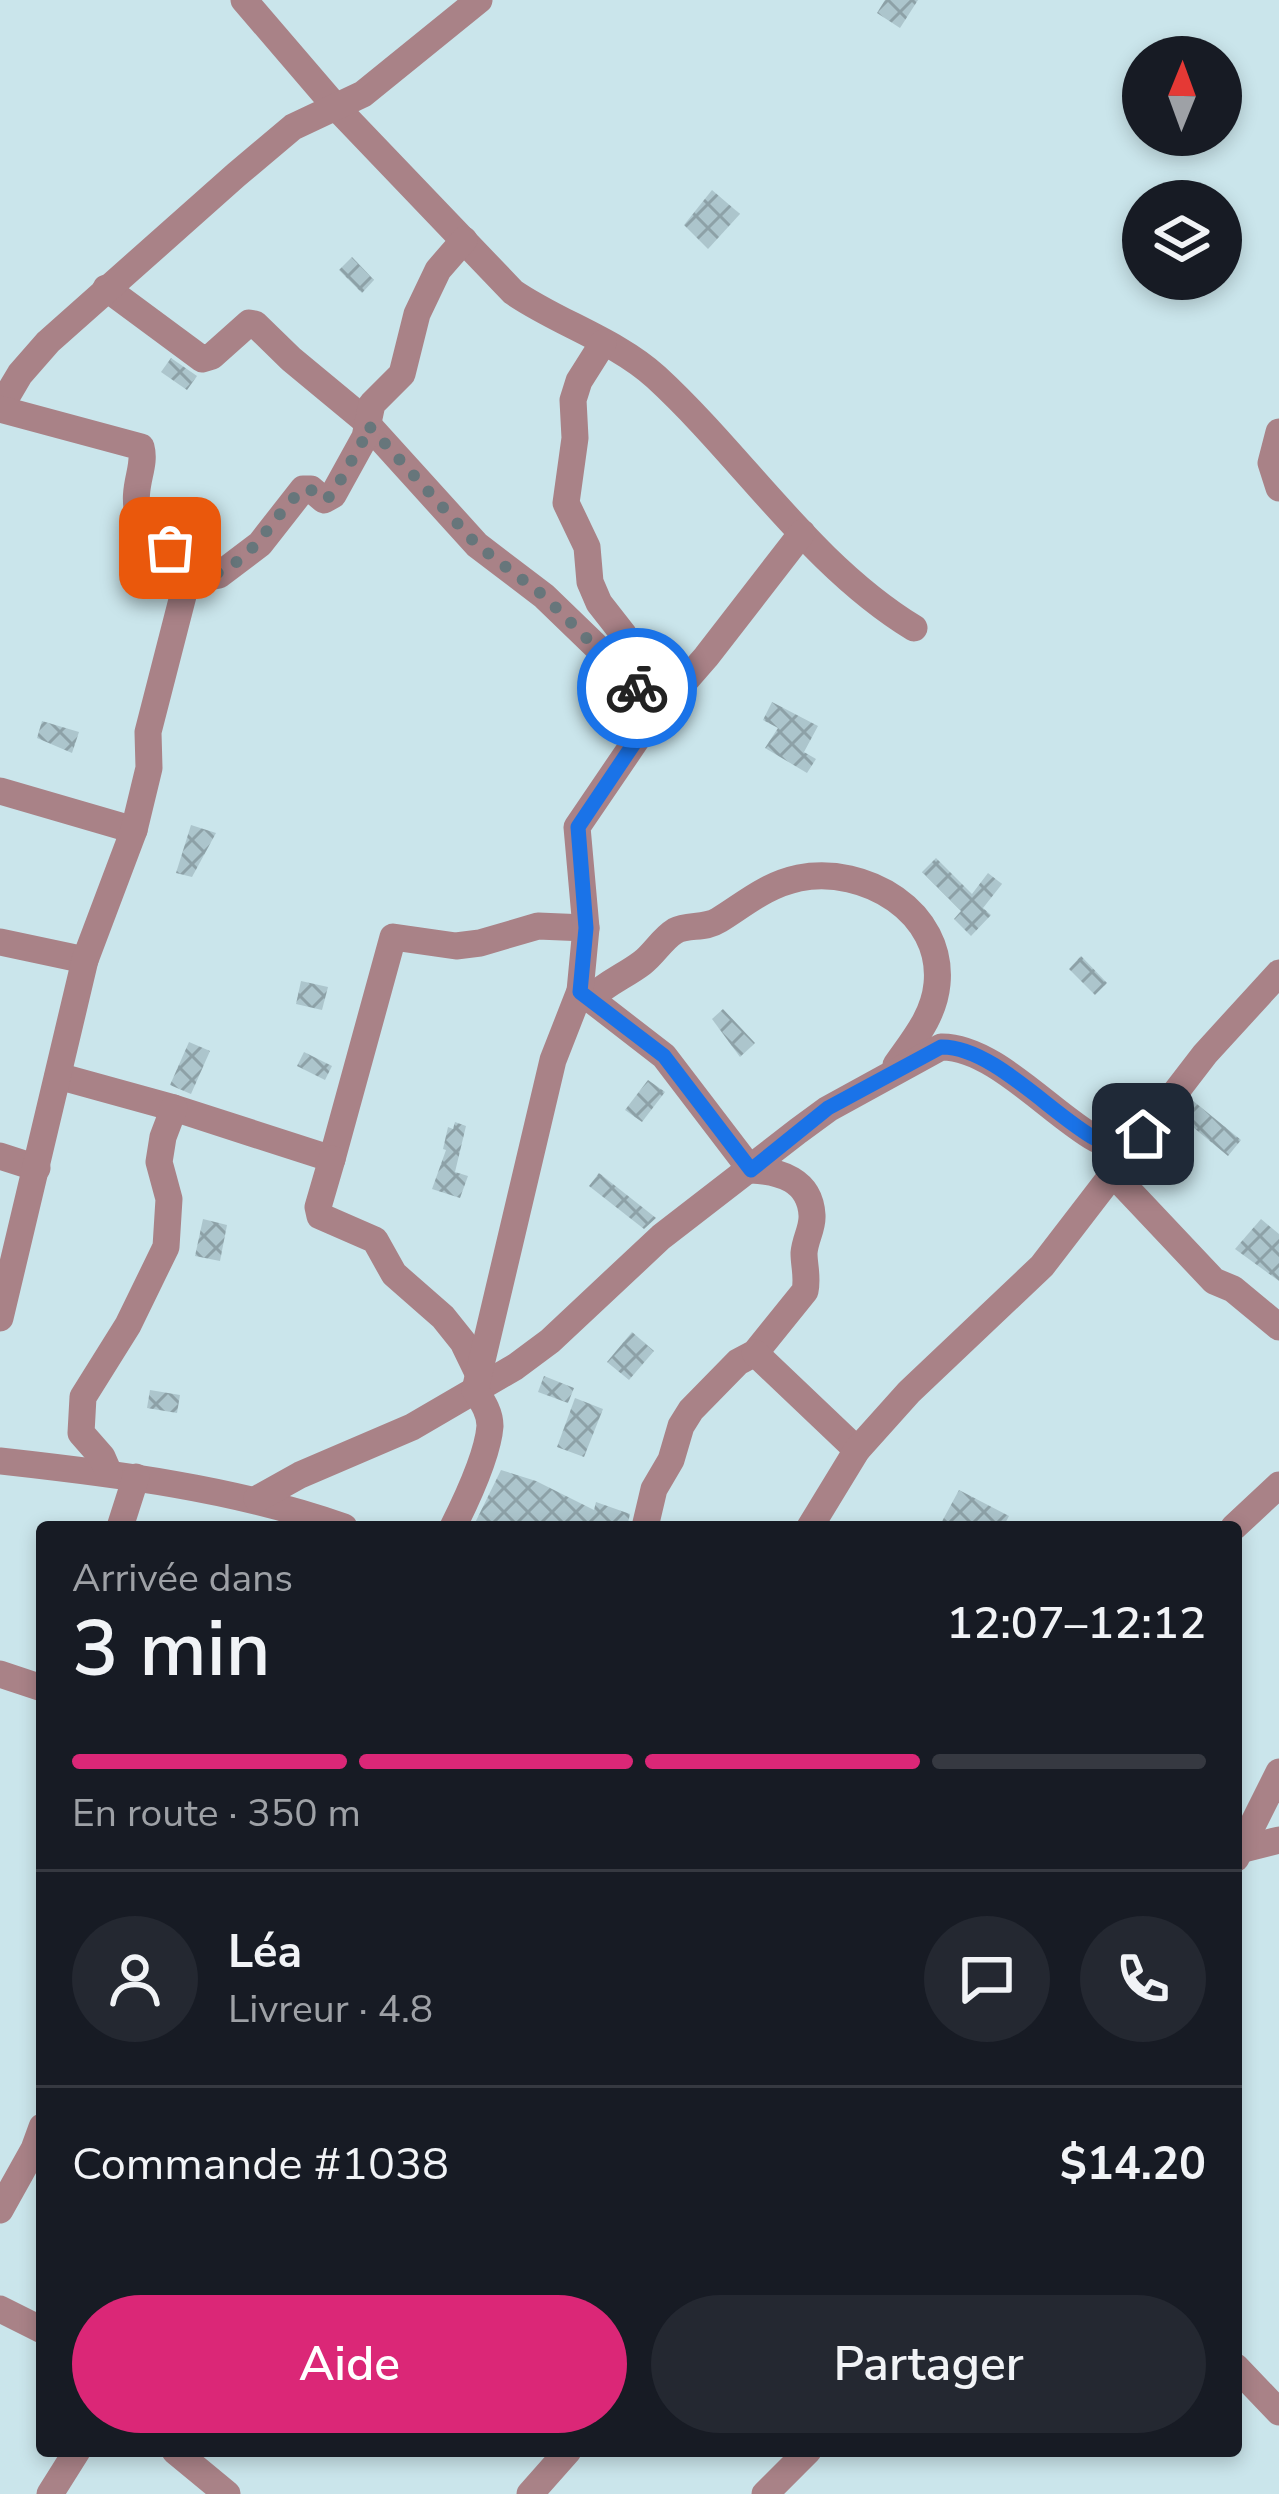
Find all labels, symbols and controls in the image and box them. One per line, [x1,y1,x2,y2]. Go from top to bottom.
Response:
north arrow [1122,36,1242,156]
map controls [1122,36,1242,300]
button: layers [1122,180,1242,300]
pin [119,497,221,599]
icon: bag [137,515,203,581]
courier [577,628,697,748]
icon: bike [604,655,670,721]
pin [1092,1083,1194,1185]
icon: home [1110,1101,1176,1167]
text: Arrivée dans [72,1552,293,1605]
text: 12:07–12:12 [946,1593,1206,1654]
text: 3 min [72,1596,271,1703]
text: En route · 350 m [72,1787,361,1840]
button: person [72,1916,198,2042]
button: chat [924,1916,1050,2042]
button: phone [1080,1916,1206,2042]
text: Léa [228,1922,302,1983]
text: Livreur · 4.8 [228,1983,433,2036]
text: Commande #1038 [72,2134,449,2195]
text: $14.20 [1060,2134,1206,2195]
button: Aide [72,2295,627,2433]
button: Partager [651,2295,1206,2433]

